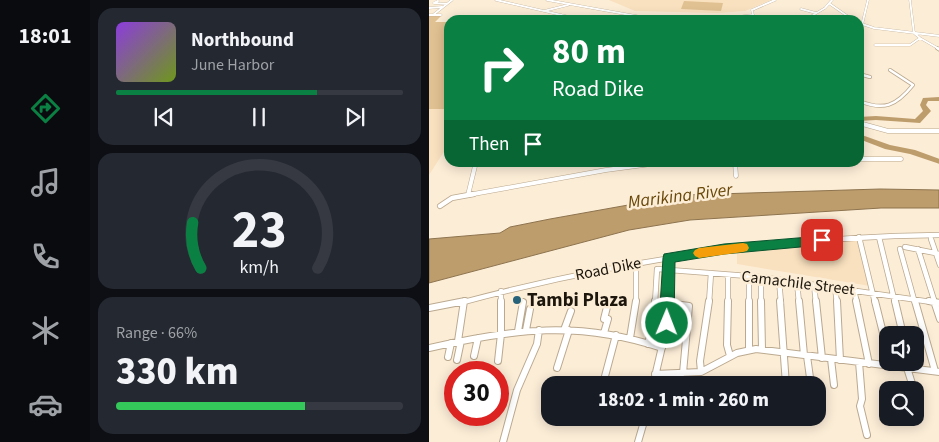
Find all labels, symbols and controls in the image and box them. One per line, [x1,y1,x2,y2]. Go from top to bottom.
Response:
text: 18:01 [18,20,72,52]
text: Northbound [191,27,294,54]
text: 80 m [552,27,626,77]
icon: right [469,35,534,100]
text: June Harbor [191,54,274,76]
text: Road Dike [552,73,644,105]
icon: directions [28,91,63,126]
icon: previous [150,103,178,131]
icon: pause [245,103,273,131]
icon: next [341,103,369,131]
icon: arrive [519,130,547,158]
text: Then [469,131,509,158]
icon: music [28,165,63,200]
water label: Marikina River [626,177,735,215]
text: 23 [232,194,287,268]
pin [801,219,843,261]
icon: arrive [808,226,836,254]
icon: phone [28,239,63,274]
street label: Road Dike [573,252,643,286]
text: km/h [240,255,279,280]
street label: Camachile Street [740,265,856,301]
place label: Tambi Plaza [527,287,628,314]
marker: Tambi Plaza [511,294,523,306]
position arrow [640,296,692,348]
icon: climate [28,313,63,348]
text: Range · 66% [116,322,197,344]
map controls [879,326,924,426]
button: sound [879,326,924,371]
text: 330 km [116,345,238,399]
speed limit sign: 30 [444,361,509,426]
button: search [879,381,924,426]
icon: car [28,387,63,422]
text: 18:02 · 1 min · 260 m [598,387,769,414]

